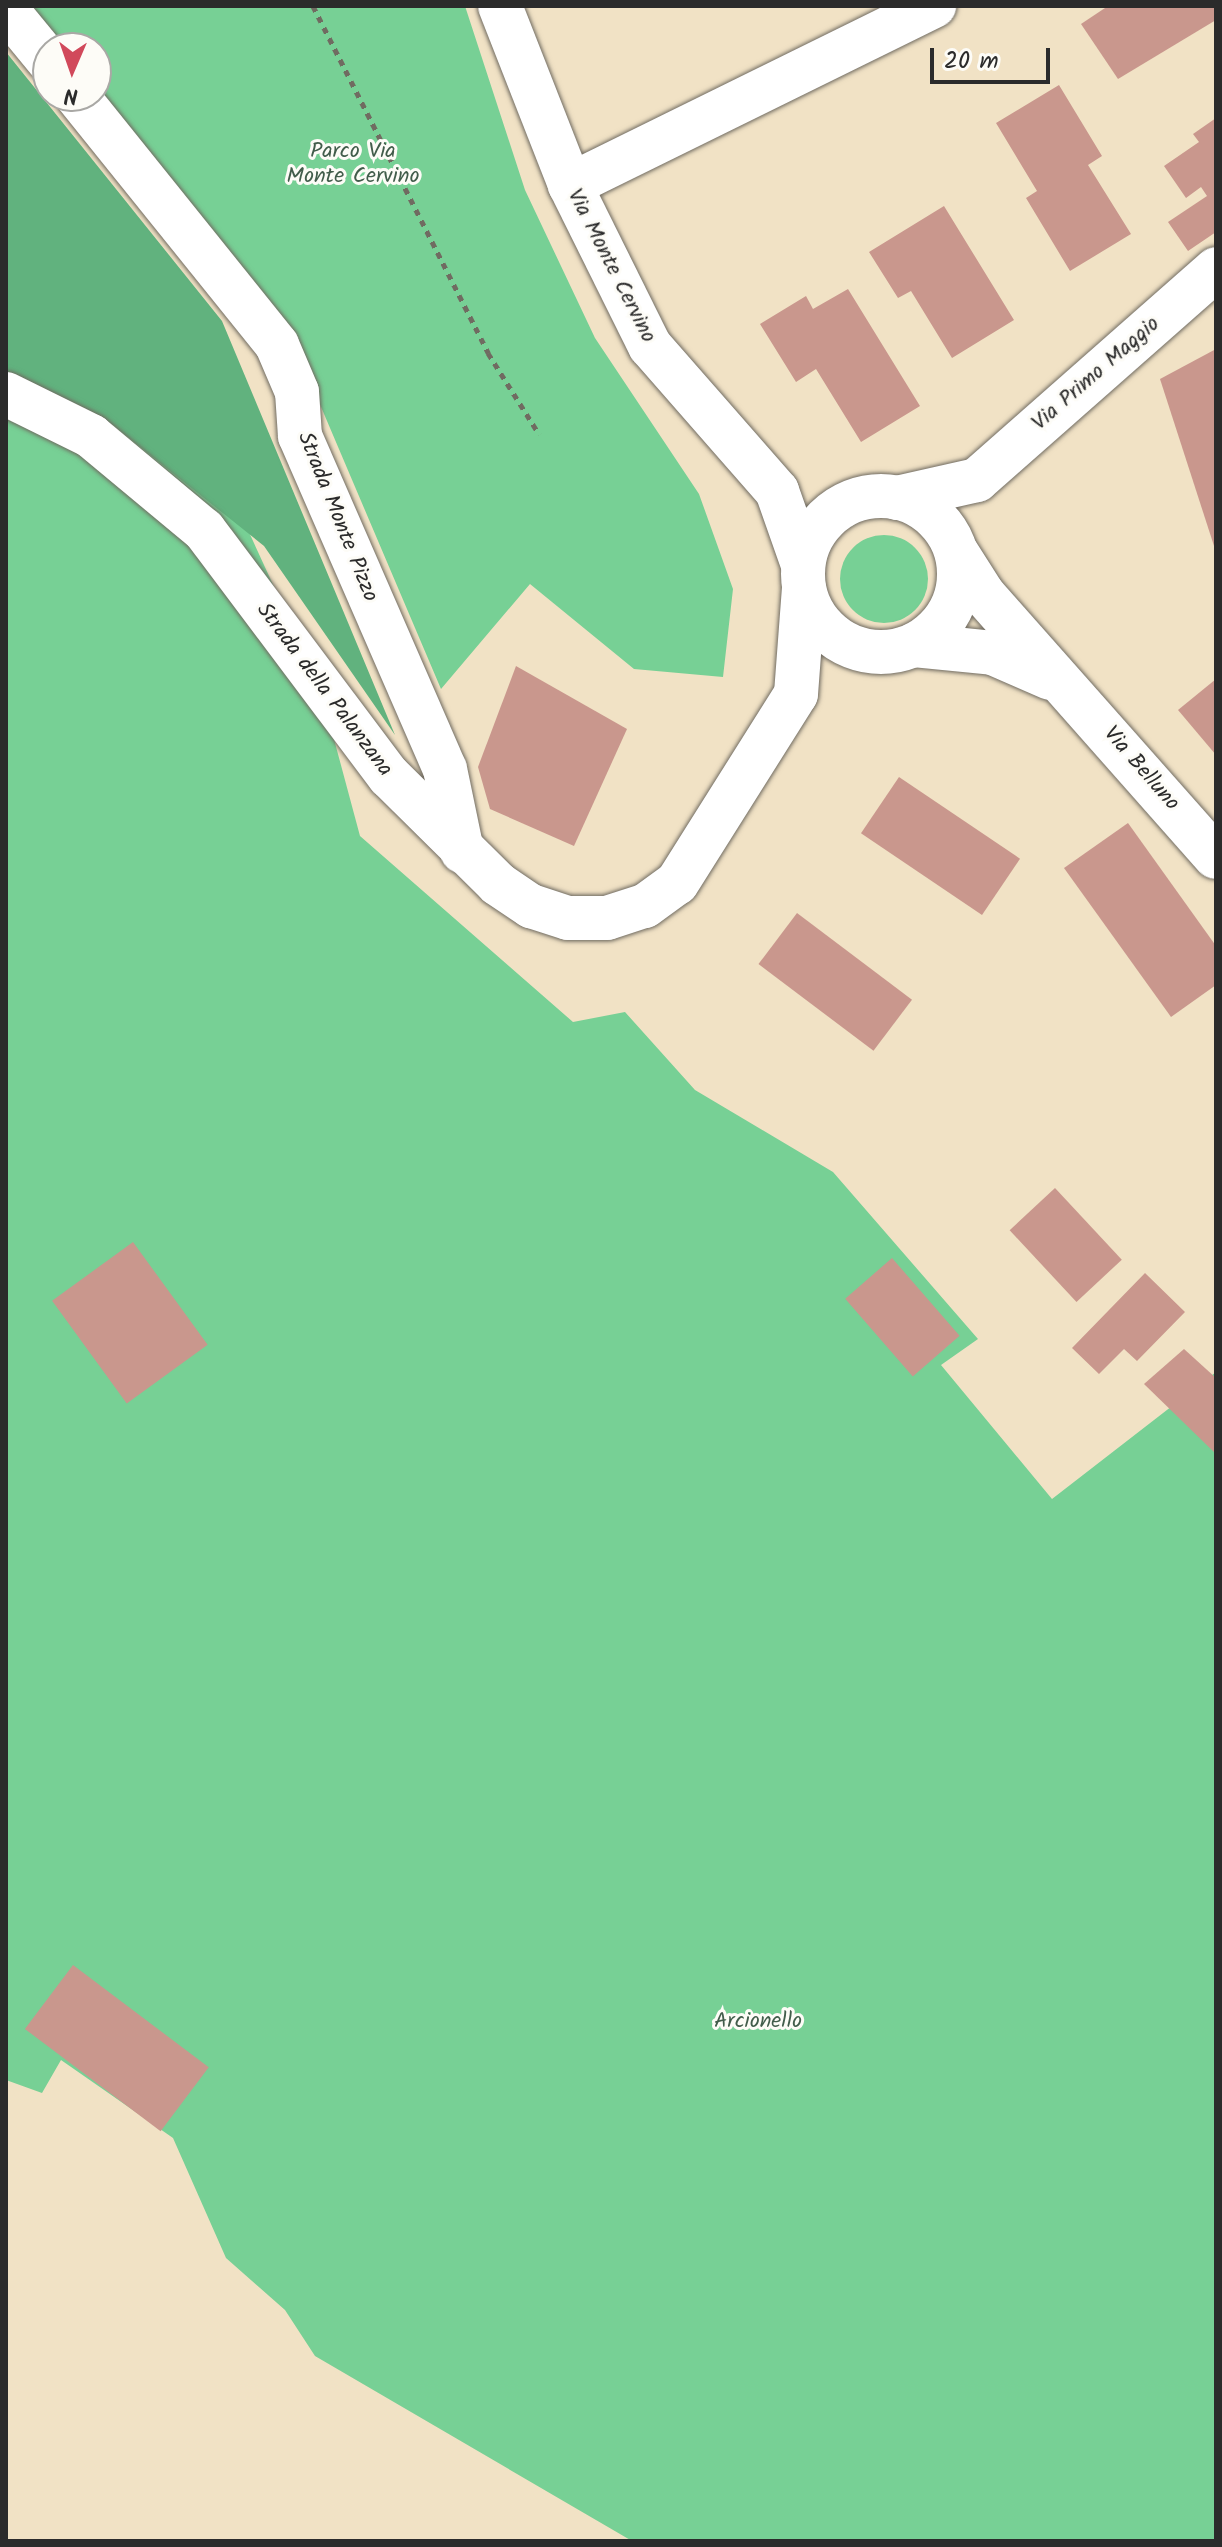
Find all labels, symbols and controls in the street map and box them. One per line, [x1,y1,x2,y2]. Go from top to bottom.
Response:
north arrow [32,32,112,112]
scale bar [934,32,1054,82]
text: 20 m [944,42,999,81]
text: N [64,77,79,112]
park label: Parco Via Monte Cervino [287,138,419,190]
street label: Via Monte Cervino [561,185,661,347]
street label: Via Primo Maggio [1027,311,1165,437]
street label: Strada Monte Pizzo [291,428,383,606]
street label: Strada della Palanzana [250,598,398,782]
street label: Via Belluno [1097,721,1185,817]
park label: Arcionello [714,2009,802,2035]

